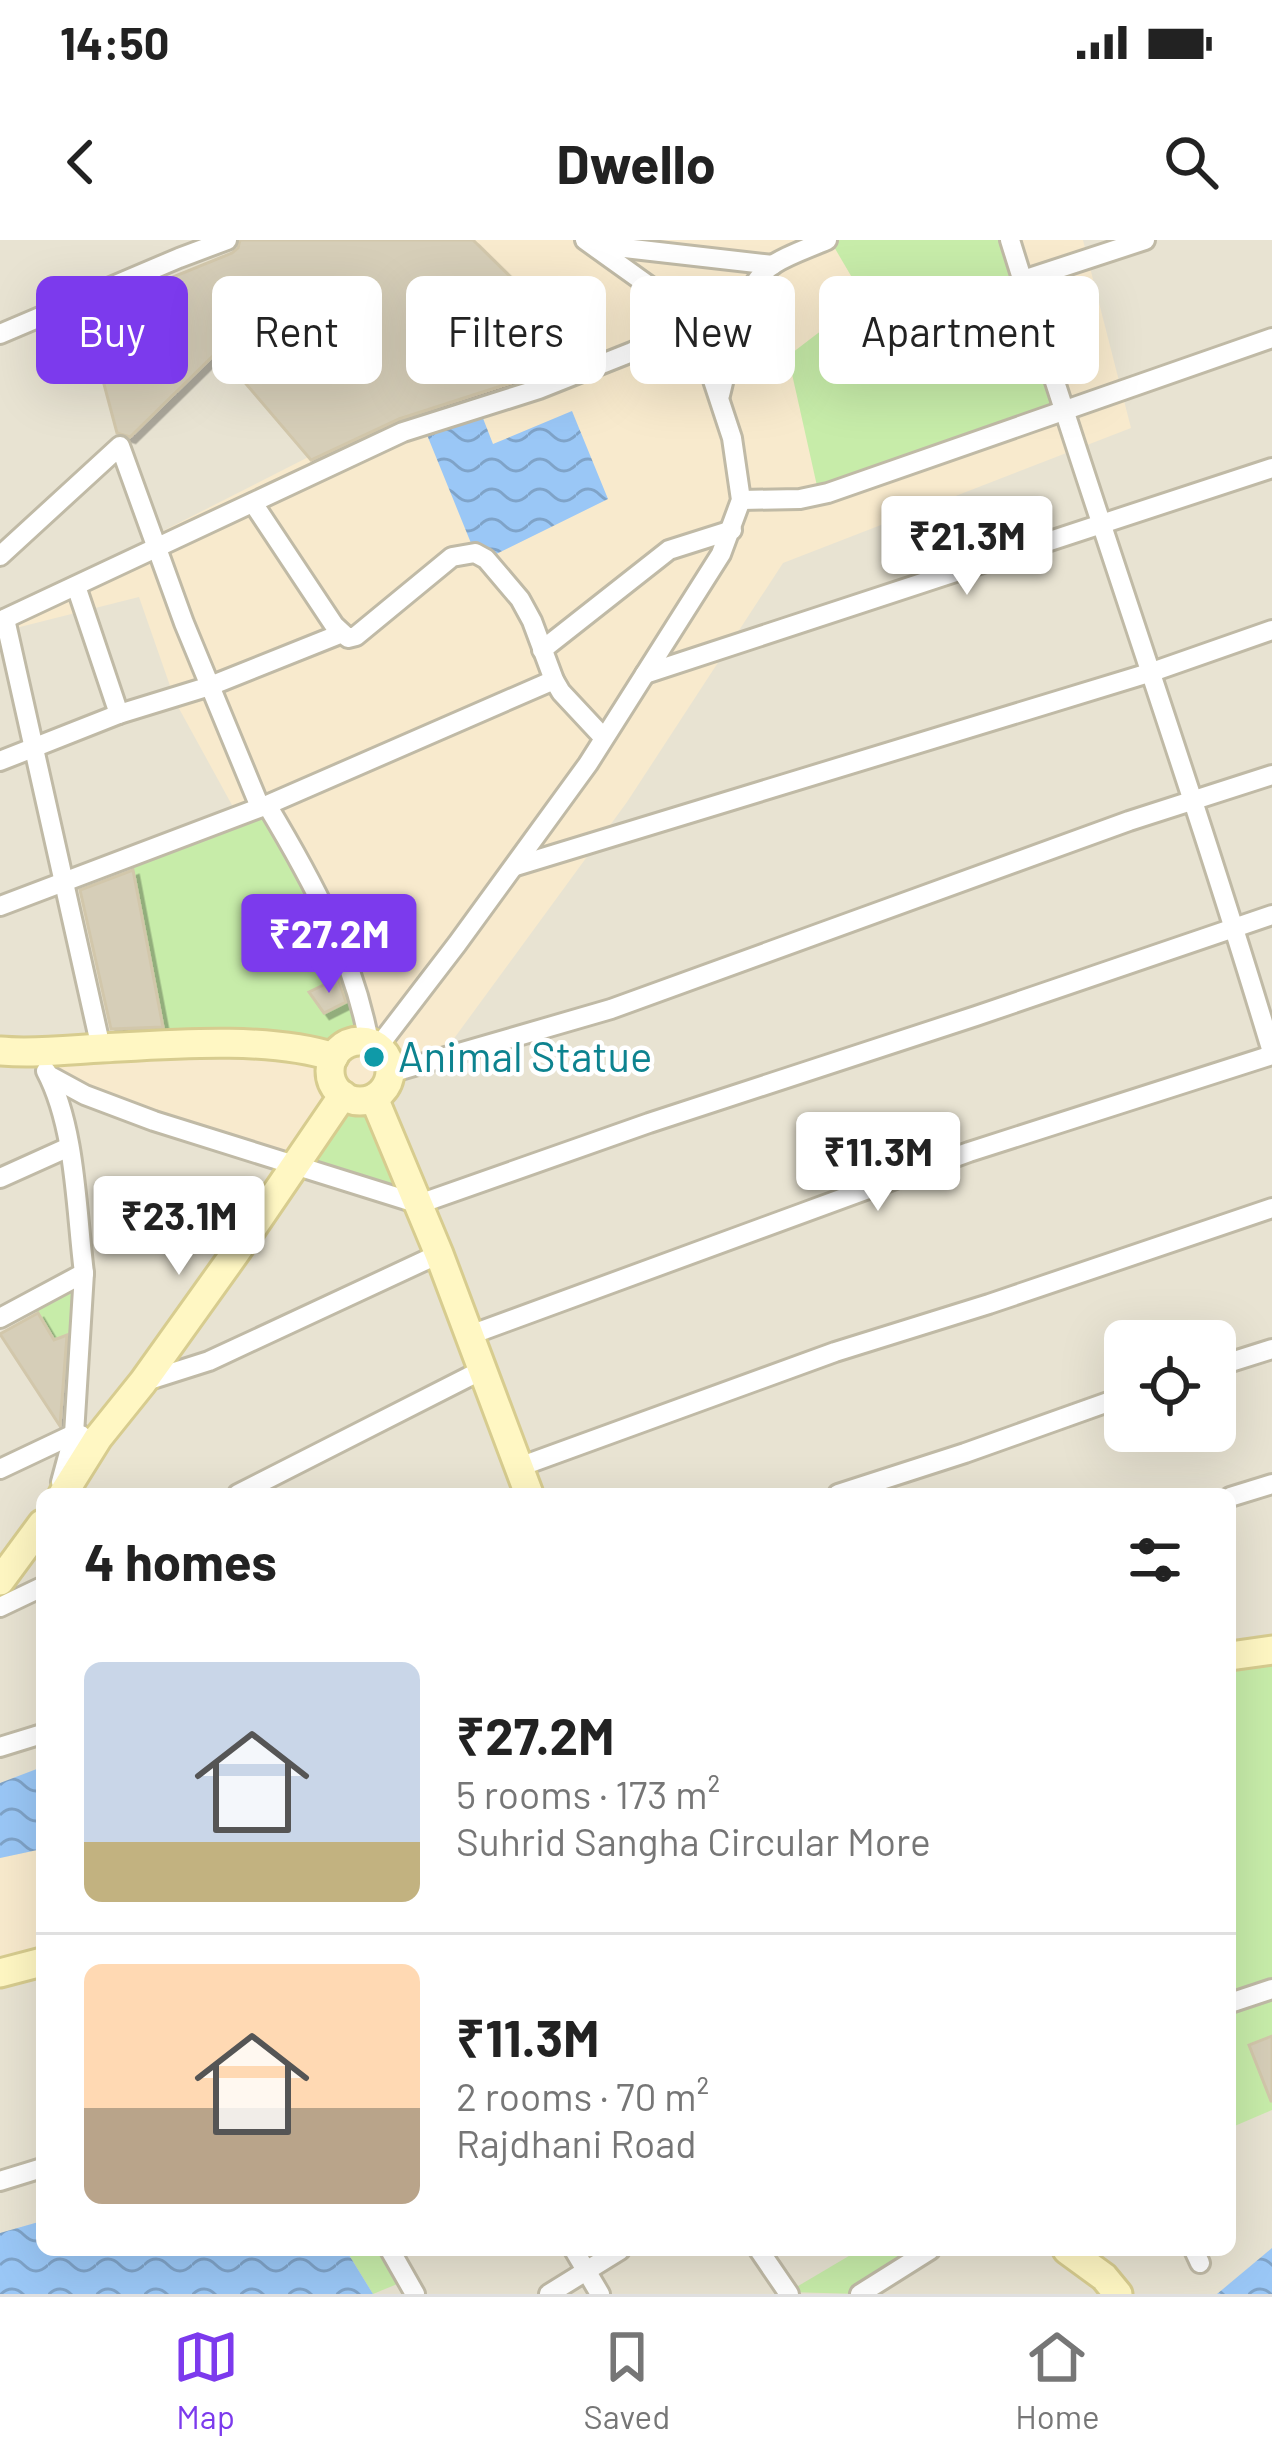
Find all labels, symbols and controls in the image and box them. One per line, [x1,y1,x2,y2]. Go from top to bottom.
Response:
text: 14:50 [60,15,169,69]
icon: back [48,129,114,195]
icon: search [1158,129,1224,195]
text: Dwello [556,130,716,195]
chip: Buy [36,276,188,384]
chip: Rent [212,276,382,384]
chip: Filters [406,276,606,384]
chip: New [630,276,795,384]
chip: Apartment [819,276,1099,384]
pin: ₹21.3M [869,496,1065,598]
text: ₹21.3M [908,511,1026,558]
pin: ₹27.2M [231,894,427,996]
text: ₹27.2M [268,909,390,956]
place label: Animal Statue [398,1030,652,1080]
marker: Animal Statue [361,1044,387,1070]
pin: ₹11.3M [780,1112,976,1214]
text: ₹11.3M [823,1127,933,1174]
pin: ₹23.1M [81,1176,277,1278]
text: ₹23.1M [121,1191,237,1238]
map controls [1104,1320,1236,1452]
button: locate [1104,1320,1236,1452]
icon: filters [1122,1527,1188,1593]
text: 4 homes [84,1530,277,1591]
text: ₹27.2M [456,1704,614,1765]
icon: home [180,1710,324,1854]
text: 5 rooms · 173 m² [456,1770,720,1817]
text: Suhrid Sangha Circular More [456,1817,931,1864]
text: ₹11.3M [456,2006,599,2067]
icon: home [180,2012,324,2156]
text: 2 rooms · 70 m² [456,2072,709,2119]
text: Rajdhani Road [456,2119,697,2166]
tab: Map [173,2324,239,2436]
tab: Saved [584,2324,670,2436]
tab: Home [1015,2324,1099,2436]

